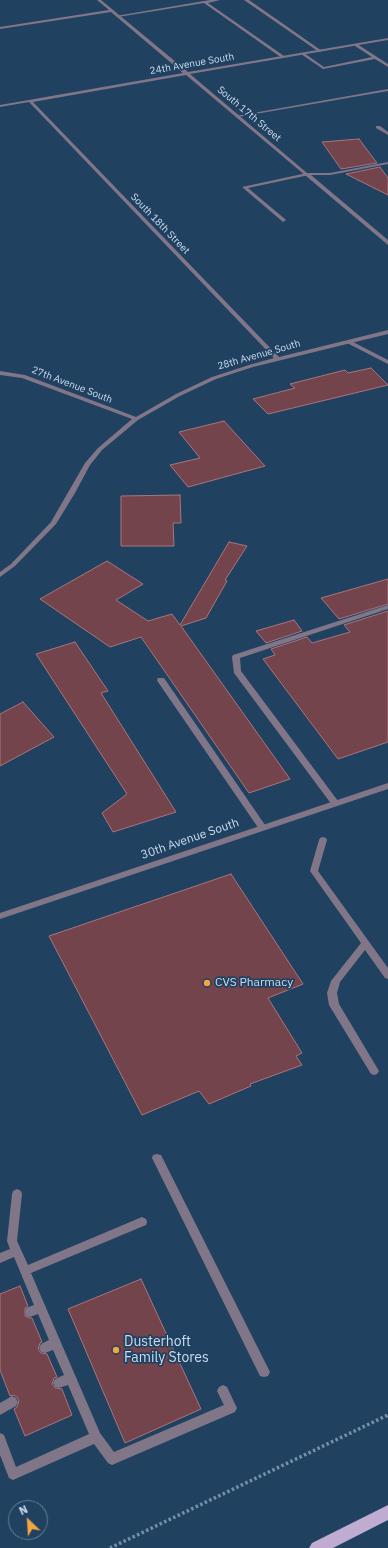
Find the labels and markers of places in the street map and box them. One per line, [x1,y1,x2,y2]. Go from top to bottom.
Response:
place label: CVS Pharmacy [215,976,293,990]
marker: CVS Pharmacy [202,978,212,988]
place label: Dusterhoft Family Stores [124,1334,209,1366]
marker: Dusterhoft Family Stores [111,1345,121,1355]

